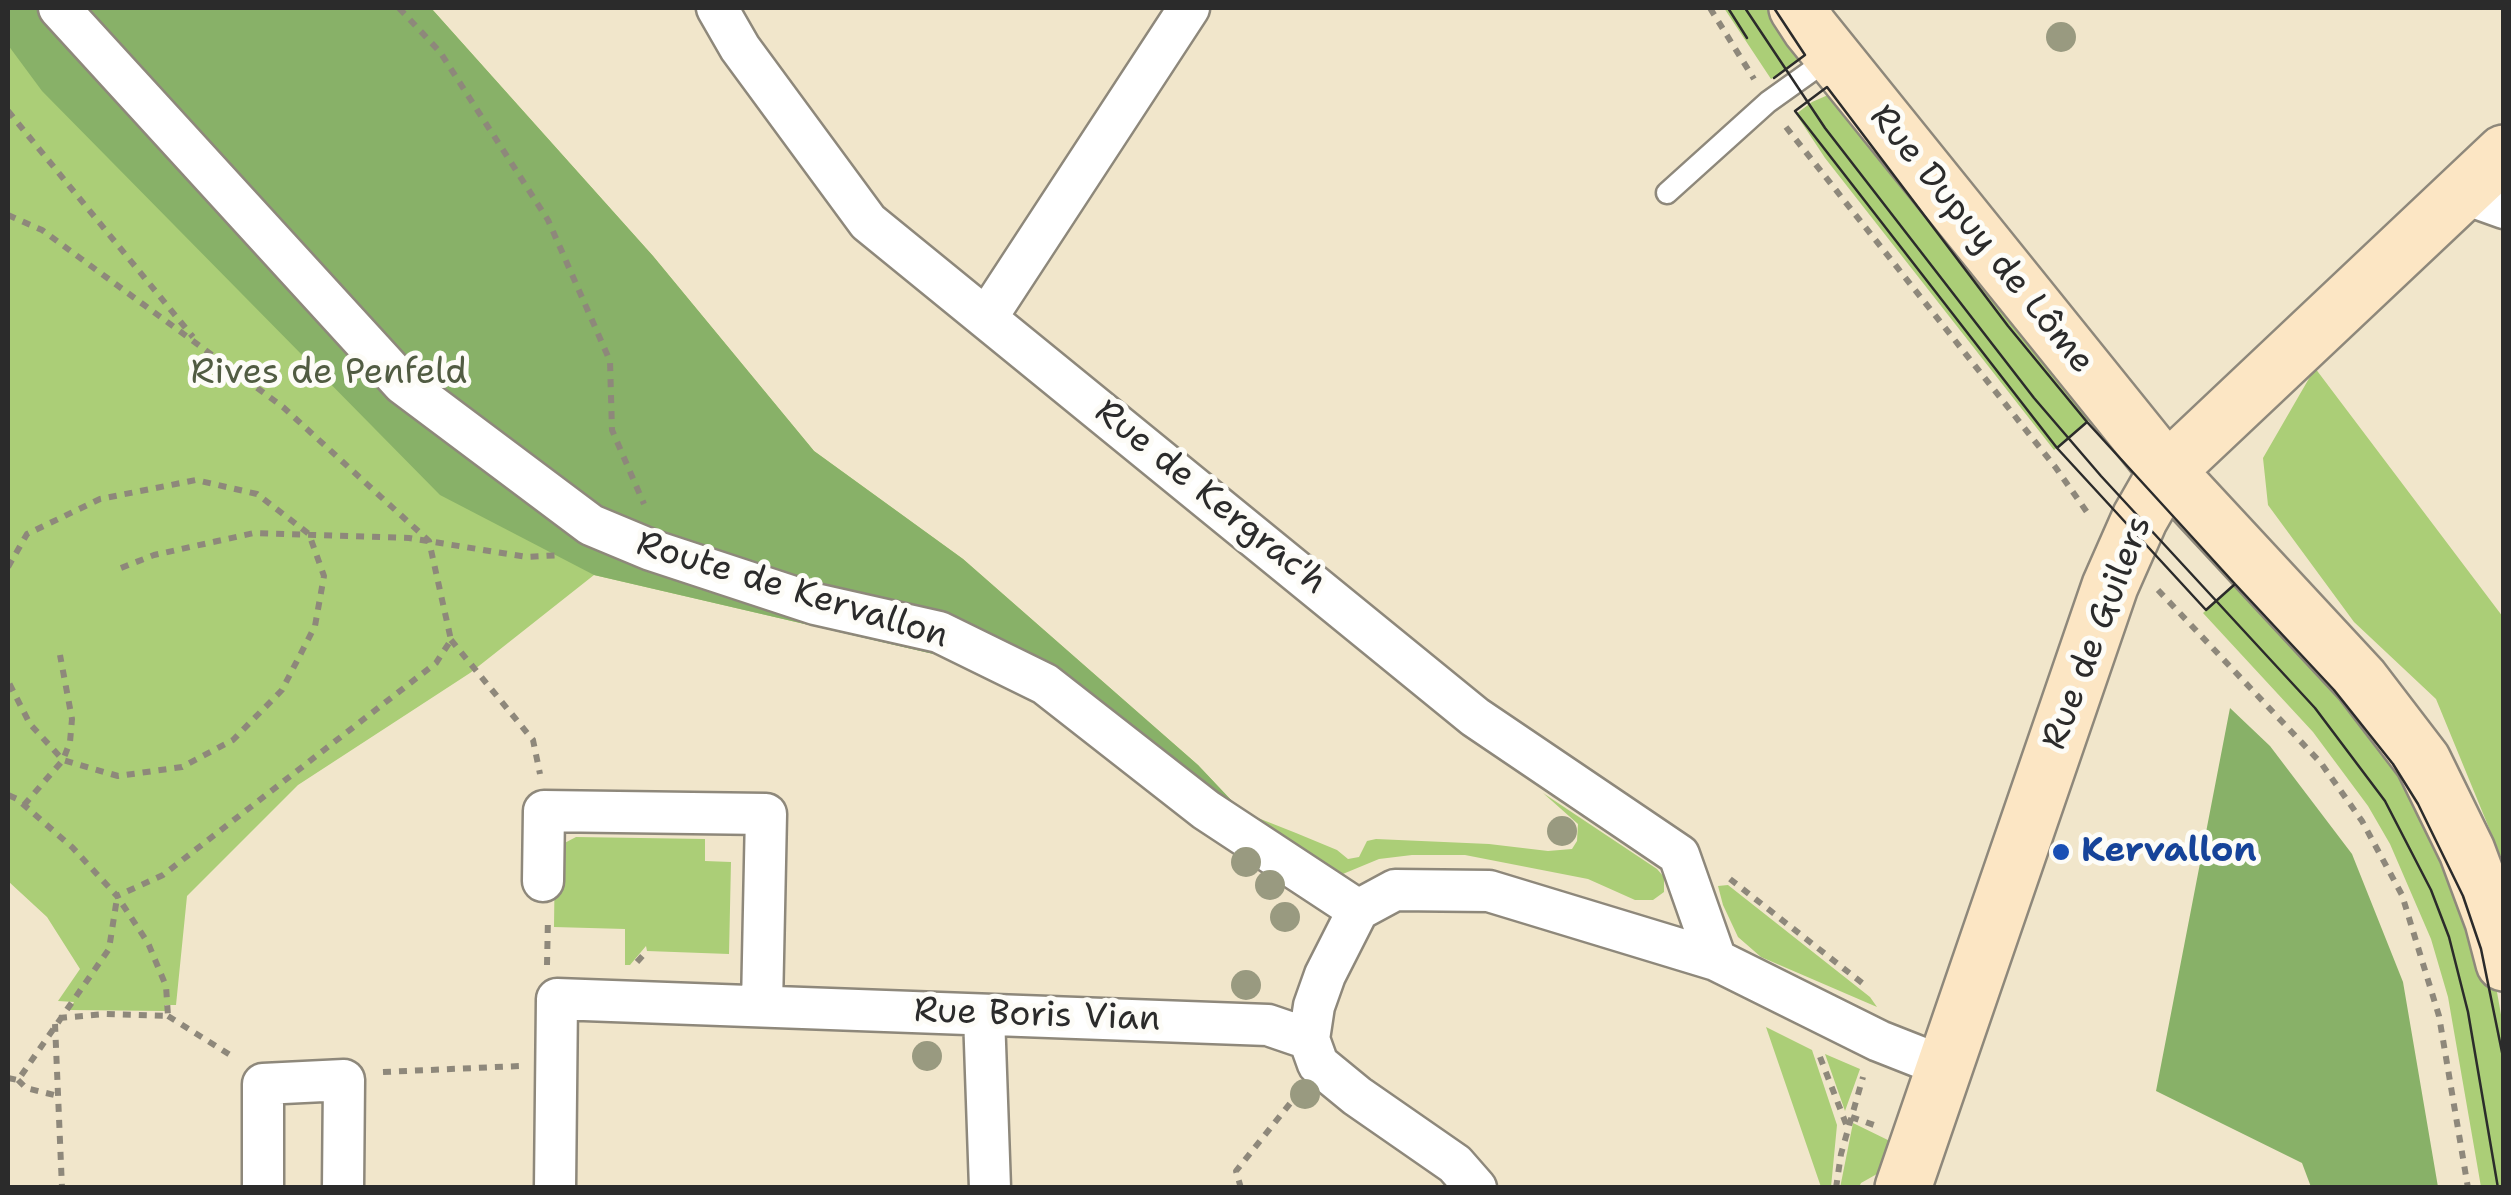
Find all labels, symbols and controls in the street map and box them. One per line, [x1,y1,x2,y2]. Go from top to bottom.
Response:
street label: Rue Dupuy de Lôme [1860,97,2102,383]
park label: Rives de Penfeld [191,353,467,395]
street label: Rue de Kergrac'h [1086,392,1334,604]
street label: Rue de Guilers [2034,510,2162,756]
street label: Route de Kervallon [631,524,953,658]
place label: Kervallon [2081,831,2257,873]
marker: Kervallon [2050,841,2072,863]
street label: Rue Boris Vian [913,991,1161,1041]

